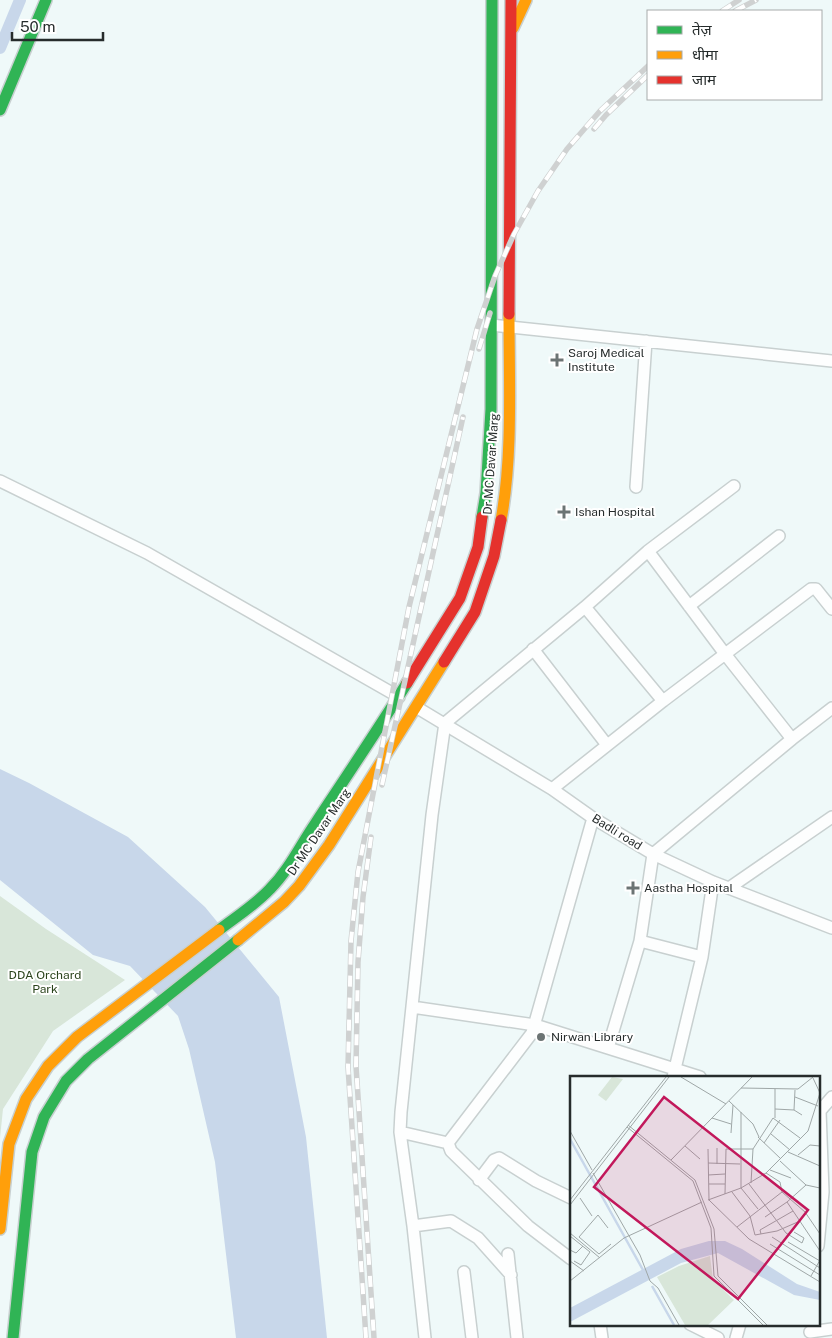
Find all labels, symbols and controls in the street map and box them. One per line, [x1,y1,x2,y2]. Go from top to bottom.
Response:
scale bar [12,10,104,42]
legend [647,10,822,100]
text: 50 m [20,18,55,35]
text: तेज़ [692,21,713,38]
text: धीमा [692,46,719,63]
text: जाम [692,71,717,88]
place label: Saroj Medical Institute [568,346,645,374]
marker: Saroj Medical Institute [550,353,564,367]
street label: Dr MC Davar Marg [480,413,502,515]
marker: Ishan Hospital [557,505,571,519]
place label: Ishan Hospital [575,505,655,519]
street label: Dr MC Davar Marg [285,786,353,878]
street label: Badli road [589,811,645,853]
marker: Aastha Hospital [626,881,640,895]
place label: Aastha Hospital [644,881,733,895]
park label: DDA Orchard Park [9,968,81,996]
place label: Nirwan Library [551,1030,634,1044]
marker: Nirwan Library [535,1031,547,1043]
inset map [570,1076,820,1326]

